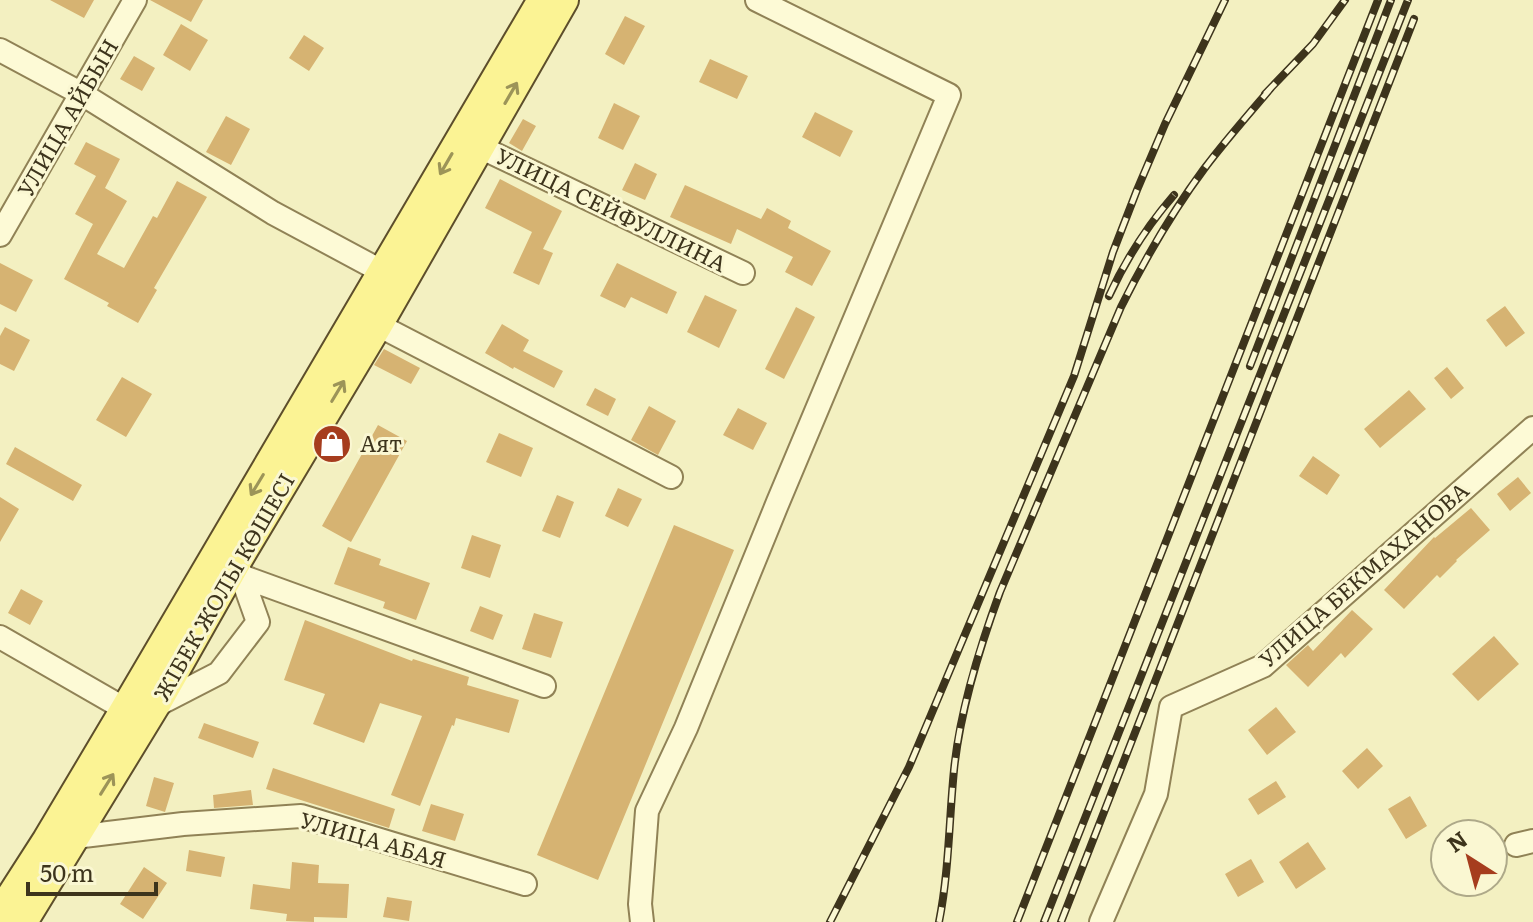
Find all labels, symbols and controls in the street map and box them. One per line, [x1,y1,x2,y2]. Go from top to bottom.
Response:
street label: УЛИЦА АЙБЫН [8,32,125,202]
one-way arrow [503,82,519,105]
street label: УЛИЦА СЕЙФУЛЛИНА [491,138,733,279]
one-way arrow [438,152,454,175]
one-way arrow [330,380,346,403]
shop icon: Аят [311,423,353,465]
place label: Аят [360,426,402,459]
street label: ЖІБЕК ЖОЛЫ КӨШЕСІ [144,466,302,706]
one-way arrow [249,473,265,496]
street label: УЛИЦА БЕКМАХАНОВА [1251,473,1475,674]
one-way arrow [100,773,116,796]
street label: УЛИЦА АБАЯ [296,802,451,875]
north arrow [1429,818,1509,898]
text: N [1439,822,1474,859]
scale bar [28,846,156,896]
text: 50 m [40,854,94,889]

